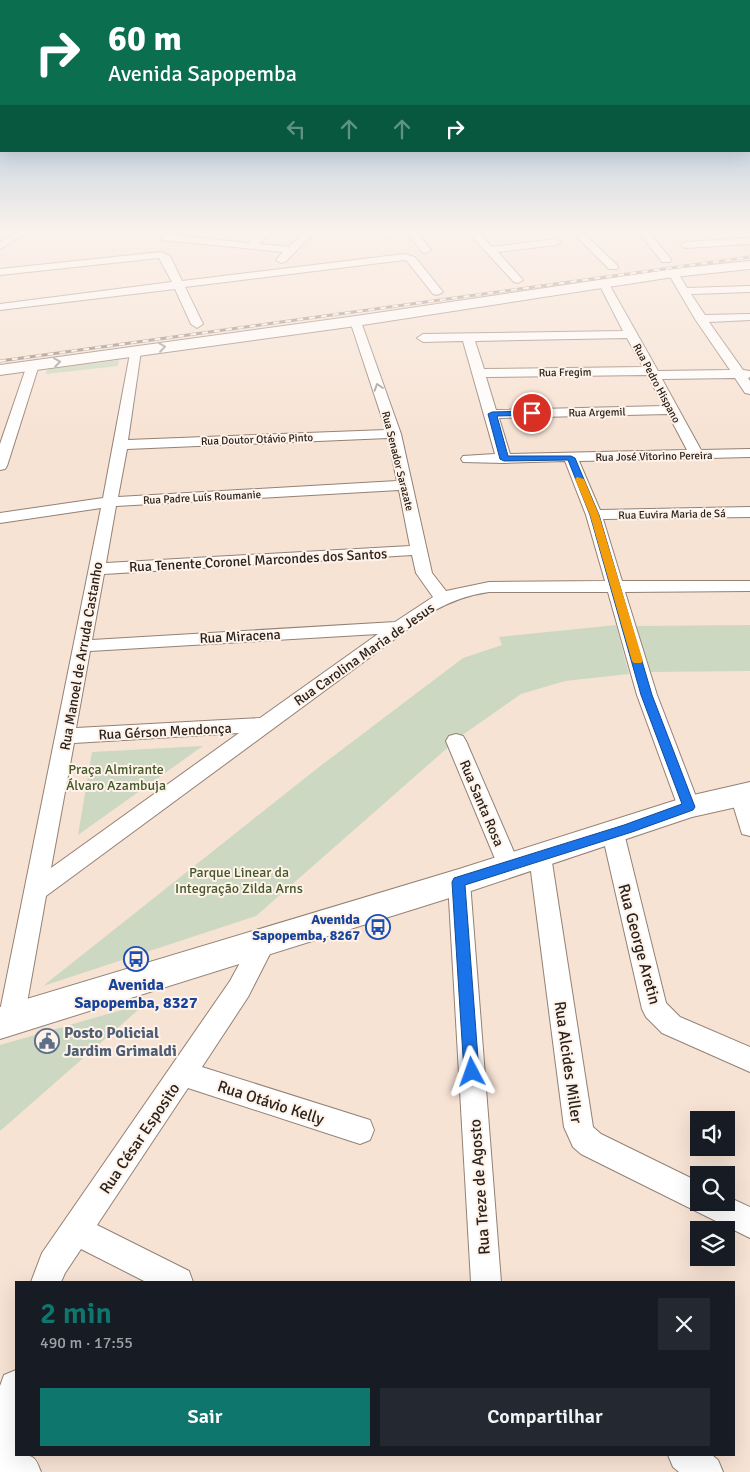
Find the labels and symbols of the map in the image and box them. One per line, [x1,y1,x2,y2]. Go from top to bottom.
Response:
street label: Rua Pedro Hispano [630,341,683,425]
one-way arrow [158,342,166,353]
one-way arrow [52,357,61,367]
street label: Rua Fregim [539,366,592,379]
one-way arrow [374,384,384,392]
pin [511,392,553,434]
street label: Rua Argemil [568,406,626,419]
street label: Rua Senador Sarazate [379,410,416,512]
street label: Rua Doutor Otávio Pinto [201,431,314,448]
street label: Rua José Vitorino Pereira [595,449,713,464]
street label: Rua Padre Luís Roumanie [143,488,261,507]
street label: Rua Euvira Maria de Sá [618,507,726,522]
street label: Rua Tenente Coronel Marcondes dos Santos [129,545,387,576]
street label: Rua Manoel de Arruda Castanho [57,560,106,752]
street label: Rua Carolina Maria de Jesus [291,599,438,709]
street label: Rua Miracena [199,626,281,647]
street label: Rua Gérson Mendonça [98,720,232,743]
street label: Rua Santa Rosa [456,757,507,849]
park label: Praça Almirante Álvaro Azambuja [66,761,166,794]
park label: Parque Linear da Integração Zilda Arns [175,864,303,897]
street label: Rua George Aretin [613,882,665,1007]
place label: Avenida Sapopemba, 8267 [252,911,360,944]
bus stop icon: Avenida Sapopemba, 8267 [365,914,391,940]
bus stop icon: Avenida Sapopemba, 8327 [123,946,149,972]
place label: Avenida Sapopemba, 8327 [74,975,198,1013]
street label: Rua Alcides Miller [550,1000,586,1125]
place label: Posto Policial Jardim Grimaldi [64,1023,177,1061]
public building icon: Posto Policial Jardim Grimaldi [34,1028,60,1054]
position arrow [445,1045,497,1097]
street label: Rua Otávio Kelly [215,1076,327,1130]
street label: Rua César Esposito [95,1079,184,1198]
street label: Rua Treze de Agosto [465,1118,495,1255]

